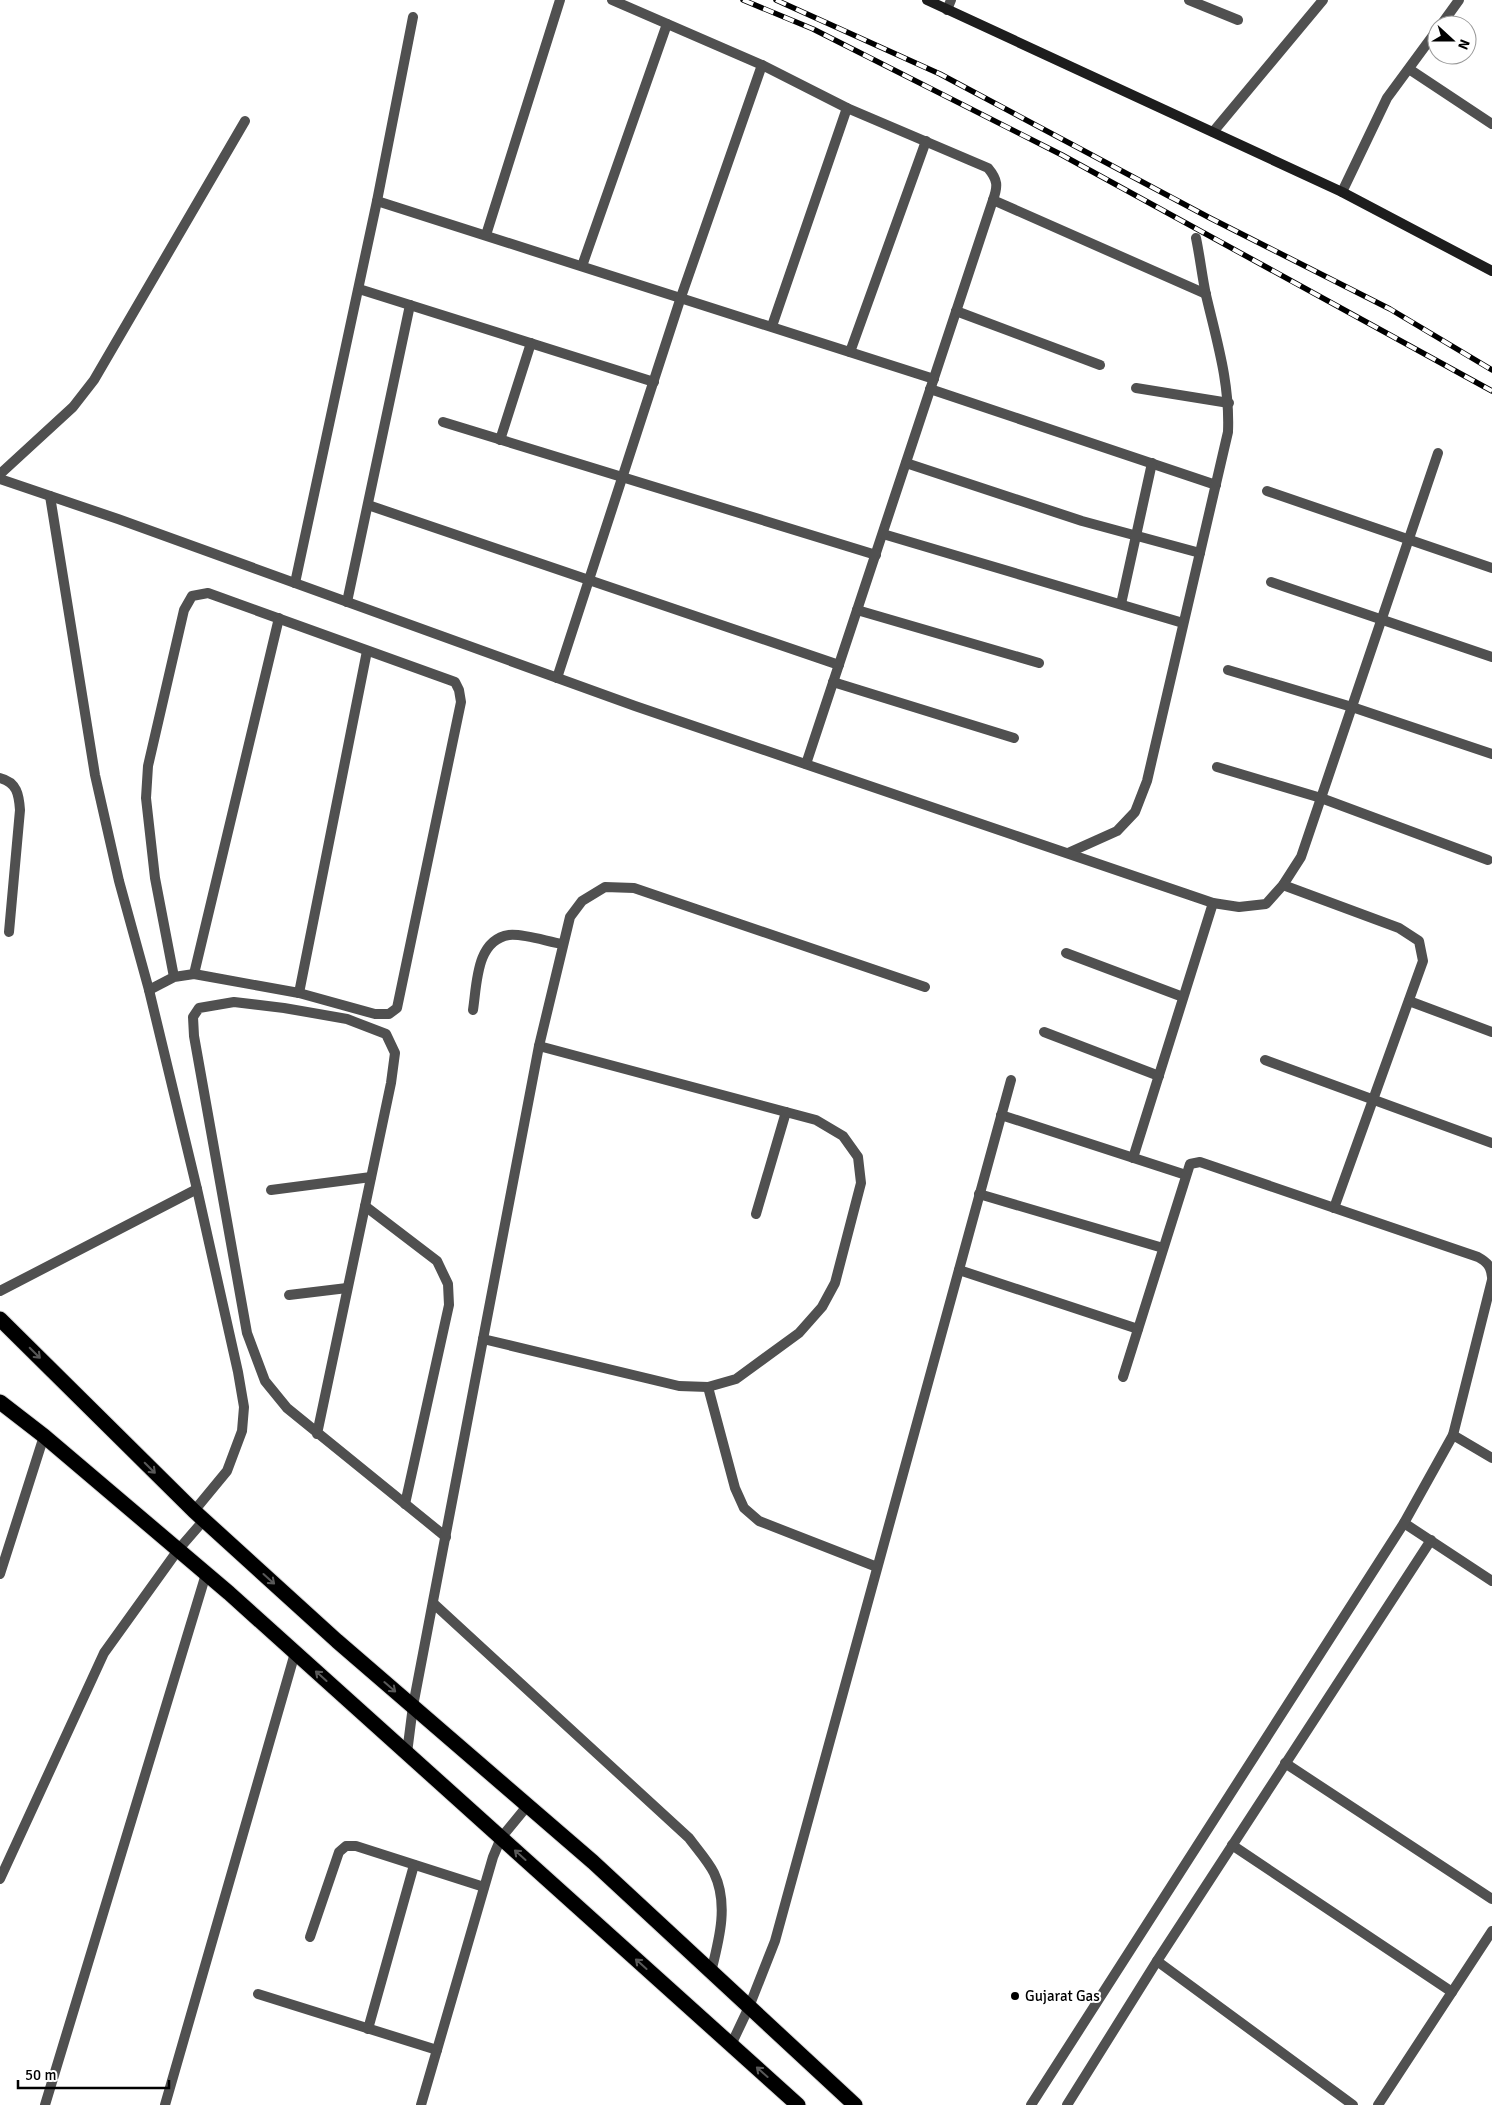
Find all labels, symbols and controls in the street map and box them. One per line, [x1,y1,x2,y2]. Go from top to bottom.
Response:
north arrow [1427,15,1477,65]
text: N [1454,37,1473,52]
one-way arrow [28,1347,40,1359]
one-way arrow [144,1462,156,1474]
one-way arrow [262,1573,275,1585]
one-way arrow [315,1671,328,1682]
one-way arrow [384,1681,397,1692]
one-way arrow [514,1849,527,1861]
one-way arrow [634,1958,647,1970]
place label: Gujarat Gas [1025,1987,1100,2005]
marker: Gujarat Gas [1009,1990,1021,2002]
scale bar [18,2058,169,2090]
text: 50 m [25,2066,56,2084]
one-way arrow [755,2067,768,2078]

